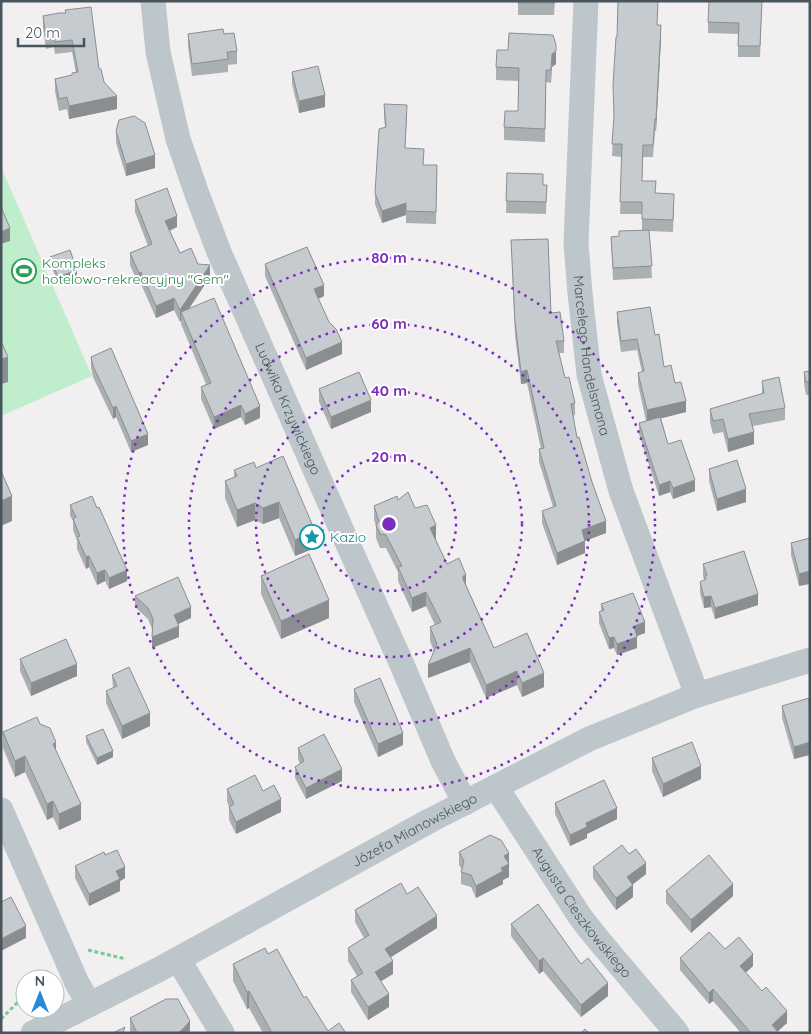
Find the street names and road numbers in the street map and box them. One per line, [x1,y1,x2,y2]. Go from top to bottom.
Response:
street label: Marcelego Handelsmana [570,275,614,438]
street label: Ludwika Krzywickiego [251,340,325,478]
street label: Józefa Mianowskiego [348,789,480,871]
street label: Augusta Cieszkowskiego [528,843,636,982]

